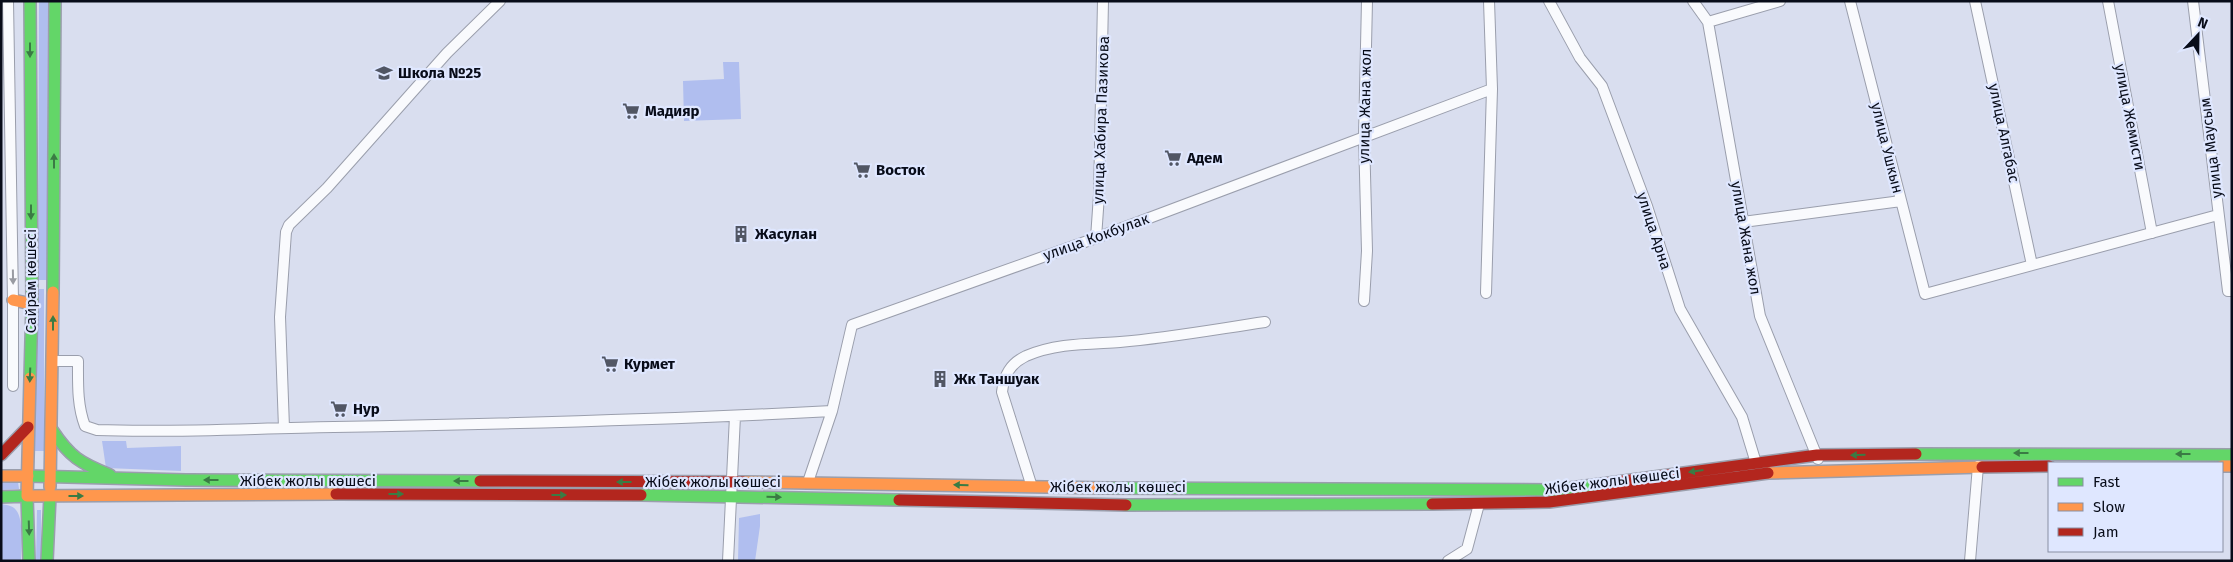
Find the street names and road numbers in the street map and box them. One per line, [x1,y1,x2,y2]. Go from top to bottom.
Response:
street label: улица Хабира Пазикова [1089,36,1113,204]
street label: улица Жана жол [1355,48,1375,164]
street label: улица Жемисти [2111,62,2149,172]
street label: улица Алгабас [1985,82,2023,184]
street label: улица Маусым [2196,97,2226,199]
street label: улица Ушкын [1867,101,1907,195]
street label: улица Жана жол [1727,180,1765,296]
street label: улица Арна [1633,190,1675,272]
street label: улица Кокбулак [1041,209,1152,264]
street label: Сайрам көшесі [22,229,40,333]
street label: Жібек жолы көшесі [1543,464,1681,498]
street label: Жібек жолы көшесі [240,472,376,490]
street label: Жібек жолы көшесі [645,473,781,491]
street label: Жібек жолы көшесі [1050,478,1186,496]

